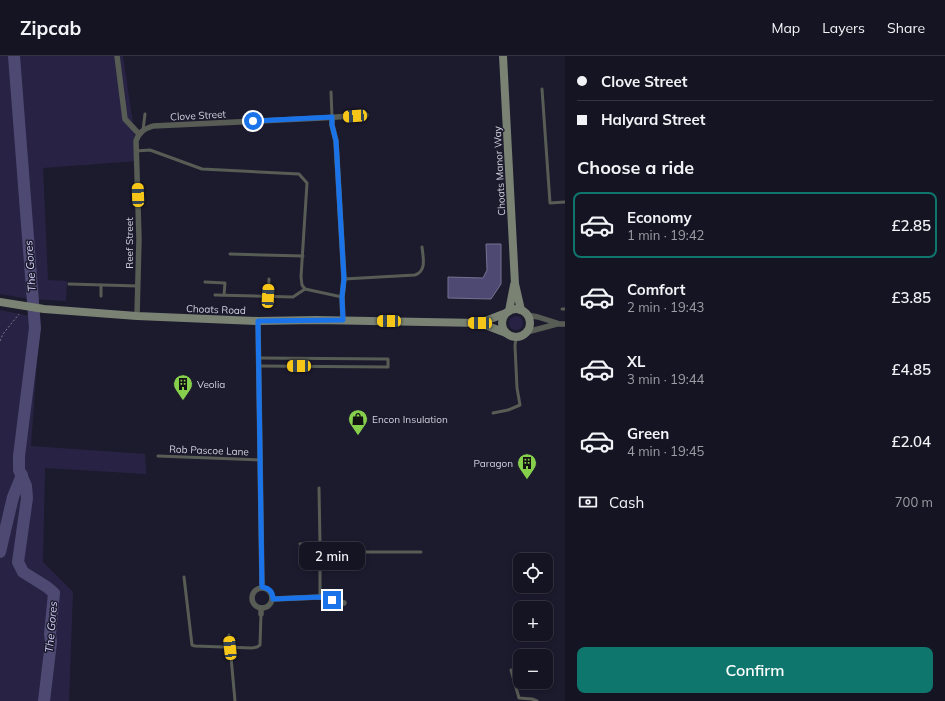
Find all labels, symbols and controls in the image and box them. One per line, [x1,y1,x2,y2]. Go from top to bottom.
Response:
text: Zipcab [20,16,81,40]
text: Map [771,19,800,37]
text: Layers [822,19,865,37]
text: Share [887,19,925,37]
text: Clove Street [601,72,687,91]
street label: Clove Street [170,108,227,123]
car [343,109,367,123]
text: Halyard Street [601,110,705,129]
route start [244,112,262,130]
street label: Choats Manor Way [491,125,508,216]
text: Choose a ride [577,156,694,179]
car [132,183,144,207]
icon: car [579,207,615,243]
text: Economy [627,208,692,227]
text: £2.85 [891,216,931,235]
street label: Reef Street [123,217,136,269]
text: 1 min · 19:42 [627,227,704,243]
water label: The Gores [21,239,39,292]
icon: car [579,279,615,315]
text: Comfort [627,280,685,299]
car [261,284,275,308]
text: £3.85 [891,288,931,307]
text: 2 min · 19:43 [627,299,704,315]
street label: Choats Road [186,302,246,317]
car [377,315,401,327]
car [468,317,492,329]
icon: car [579,351,615,387]
text: XL [627,352,645,371]
car [287,360,311,372]
text: £4.85 [891,360,931,379]
text: 3 min · 19:44 [627,371,704,387]
building icon: Veolia [172,373,194,401]
place label: Veolia [197,378,225,391]
shop icon: Encon Insulation [347,408,369,436]
place label: Encon Insulation [372,413,448,426]
icon: car [579,423,615,459]
text: Green [627,424,669,443]
text: £2.04 [891,432,931,451]
street label: Rob Pascoe Lane [169,443,249,458]
text: 4 min · 19:45 [627,443,704,459]
building icon: Paragon [516,452,538,480]
place label: Paragon [474,457,513,470]
icon: cash [577,491,599,513]
text: Cash [609,493,644,512]
text: 700 m [895,494,933,510]
callout: 2 min [299,542,365,570]
text: 2 min [315,548,349,564]
map controls [513,553,553,689]
button: locate [513,553,553,593]
route end [323,591,341,609]
water label: The Gores [42,600,60,653]
button: + [513,601,553,641]
car [223,635,237,661]
button: Confirm [577,647,933,693]
button: − [513,649,553,689]

